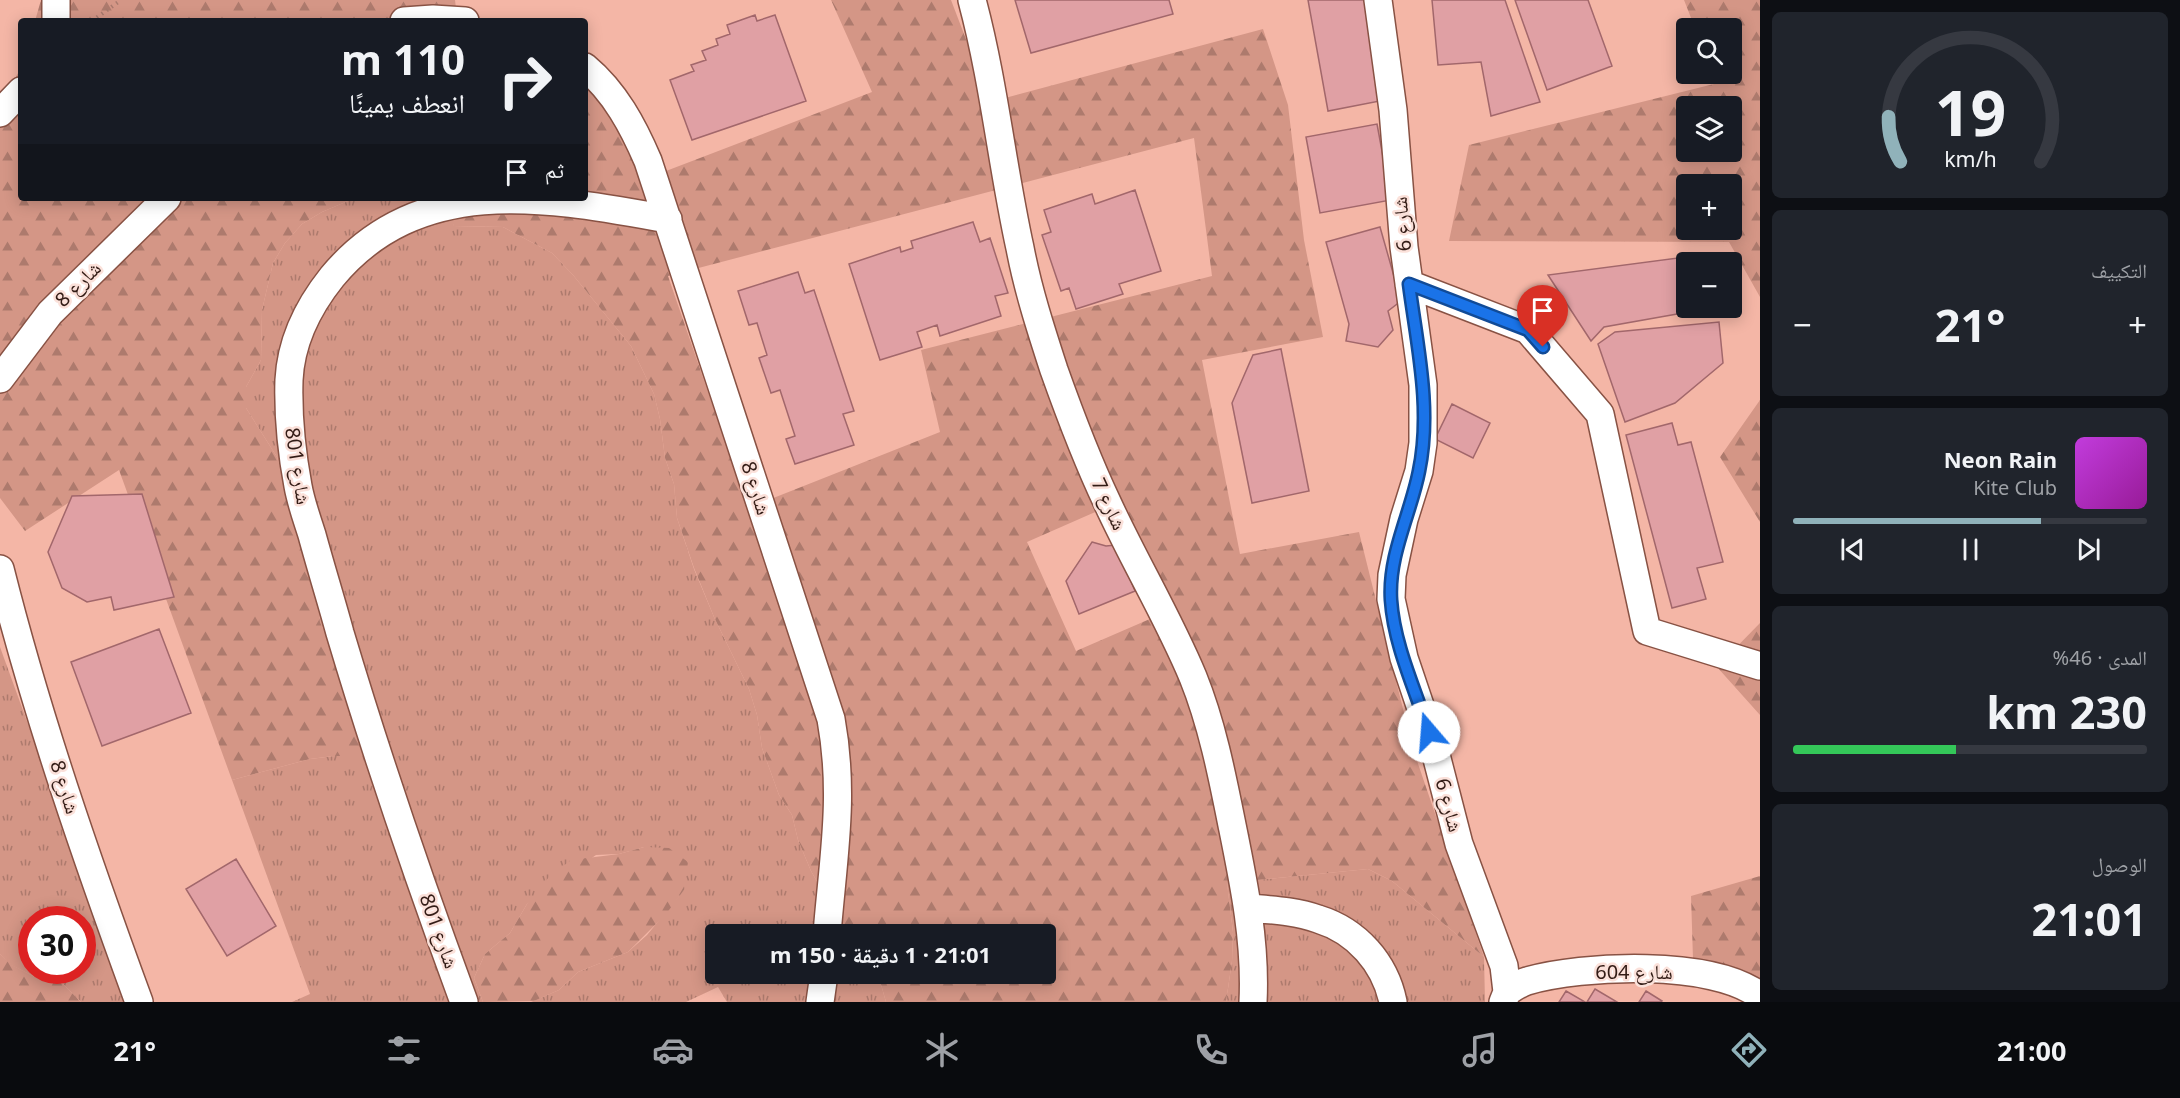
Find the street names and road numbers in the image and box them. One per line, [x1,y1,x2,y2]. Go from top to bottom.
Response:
street label: شارع 6 [1386,196,1417,252]
street label: شارع 8 [49,255,107,313]
street label: شارع 801 [279,426,318,506]
street label: شارع 8 [735,458,778,518]
street label: شارع 7 [1086,473,1133,534]
street label: شارع 8 [44,757,87,817]
street label: شارع 6 [1429,775,1470,835]
street label: شارع 801 [414,890,465,972]
street label: شارع 604 [1595,958,1673,985]

